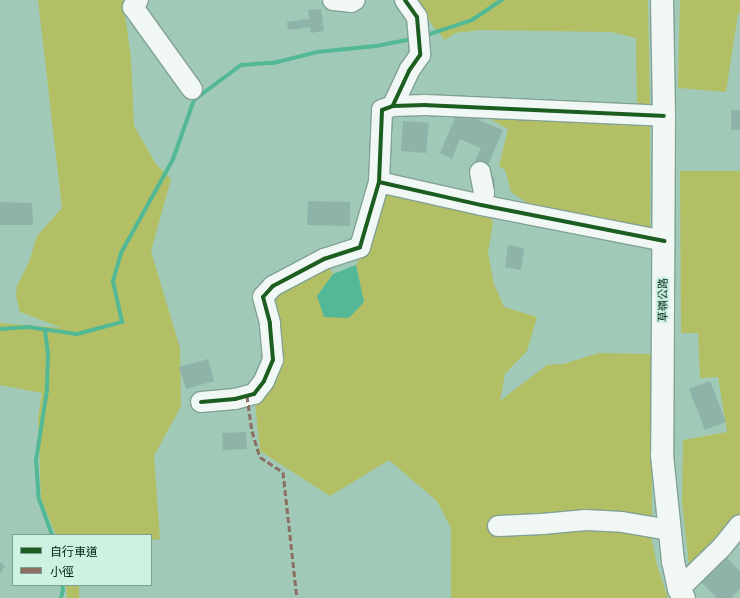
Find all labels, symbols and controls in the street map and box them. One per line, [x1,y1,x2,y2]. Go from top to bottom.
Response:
street label: 草嶺公路 [656,278,670,322]
legend [12,534,152,586]
text: 自行車道 [50,544,98,558]
text: 小徑 [50,564,74,578]

